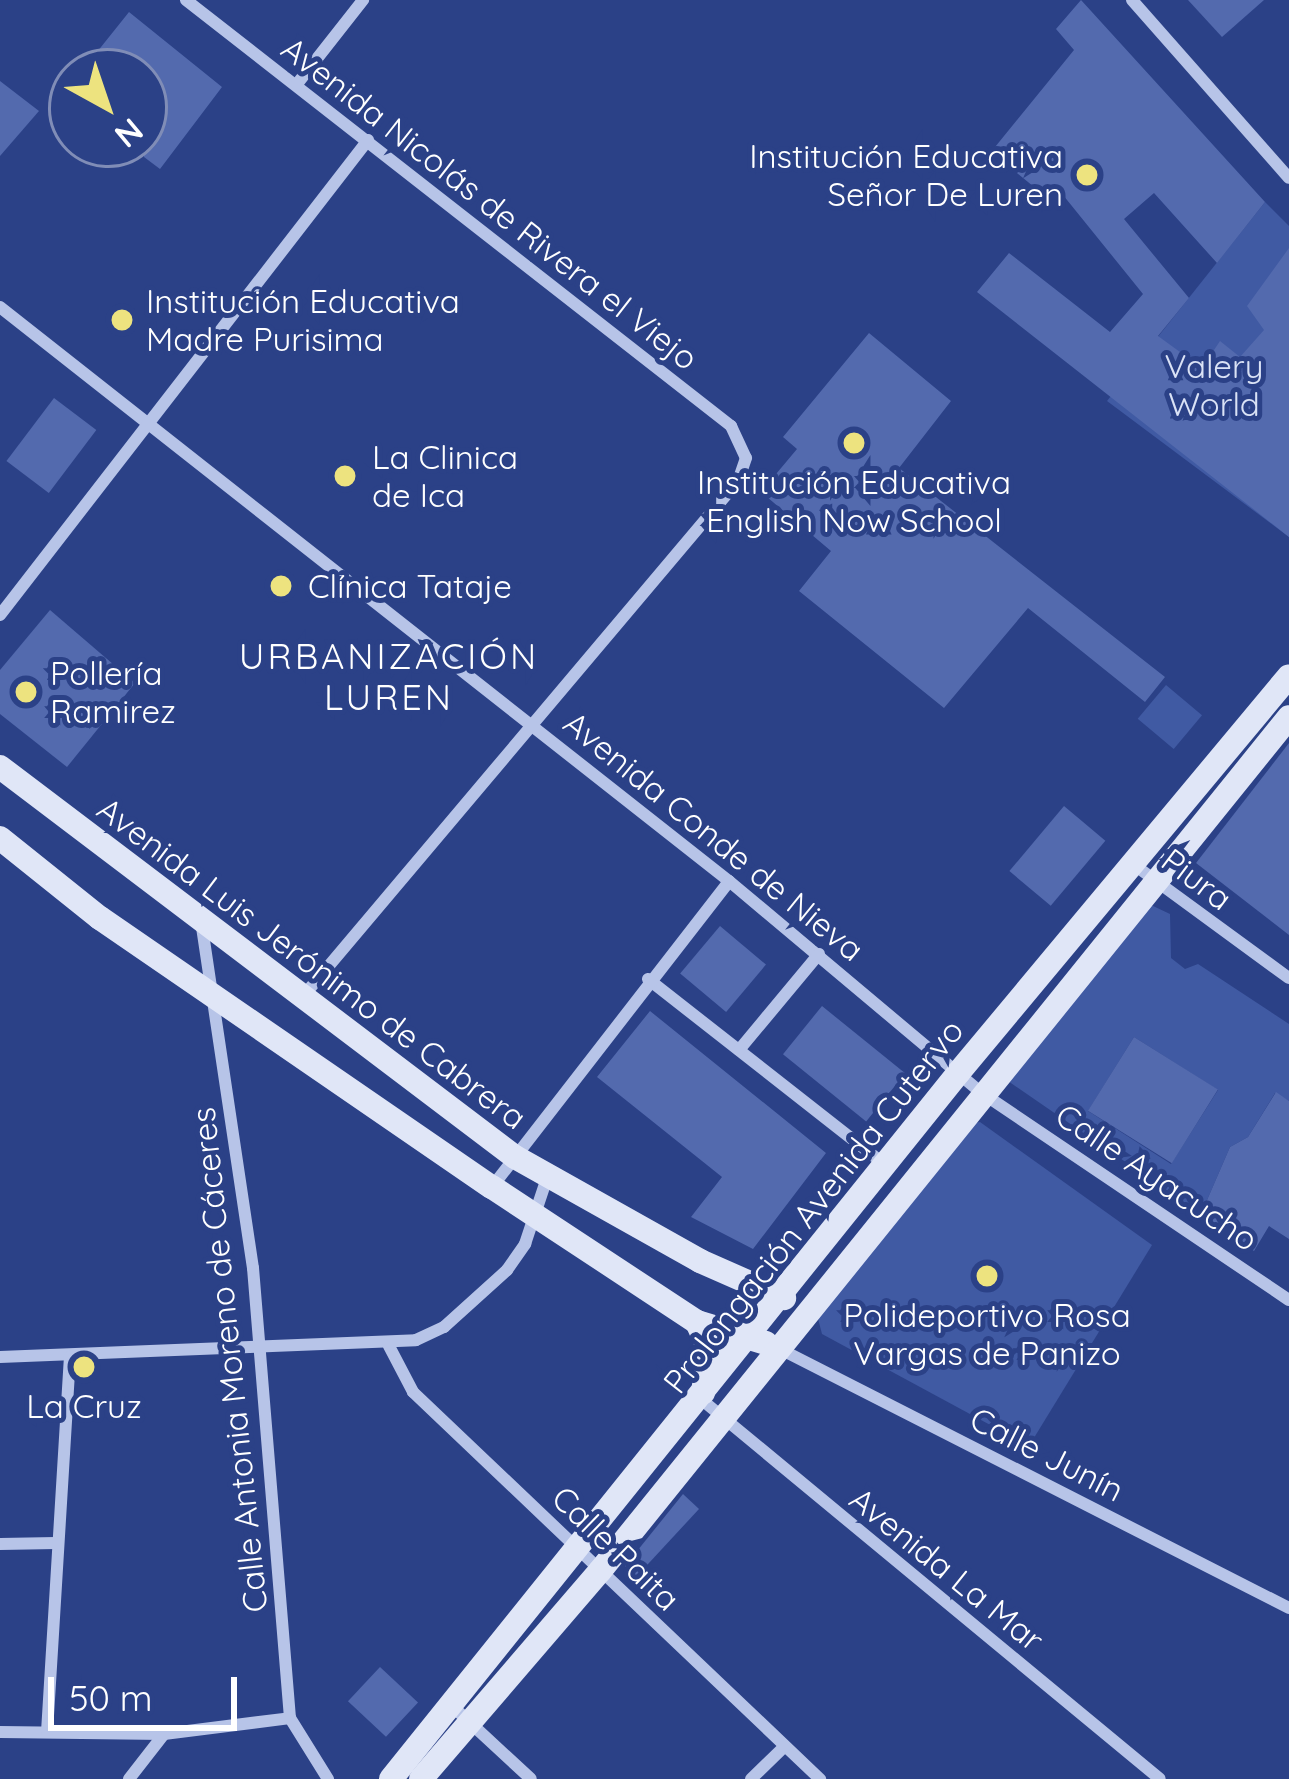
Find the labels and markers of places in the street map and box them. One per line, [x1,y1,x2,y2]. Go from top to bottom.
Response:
place label: Institución Educativa Señor De Luren [749,136,1063,214]
marker: Institución Educativa Señor De Luren [1074,162,1100,188]
place label: Institución Educativa Madre Purisima [146,281,460,359]
marker: Institución Educativa Madre Purisima [109,307,135,333]
marker: Institución Educativa English Now School [841,430,867,456]
place label: La Clinica de Ica [372,437,518,515]
marker: La Clinica de Ica [329,460,361,492]
place label: Institución Educativa English Now School [697,462,1011,540]
place label: Clínica Tataje [308,566,512,606]
marker: Clínica Tataje [265,570,297,602]
place label: Pollería Ramirez [50,653,176,731]
marker: Pollería Ramirez [13,679,39,705]
marker: Polideportivo Rosa Vargas de Panizo [974,1263,1000,1289]
place label: Polideportivo Rosa Vargas de Panizo [843,1295,1131,1373]
marker: La Cruz [71,1354,97,1380]
place label: La Cruz [26,1386,142,1426]

